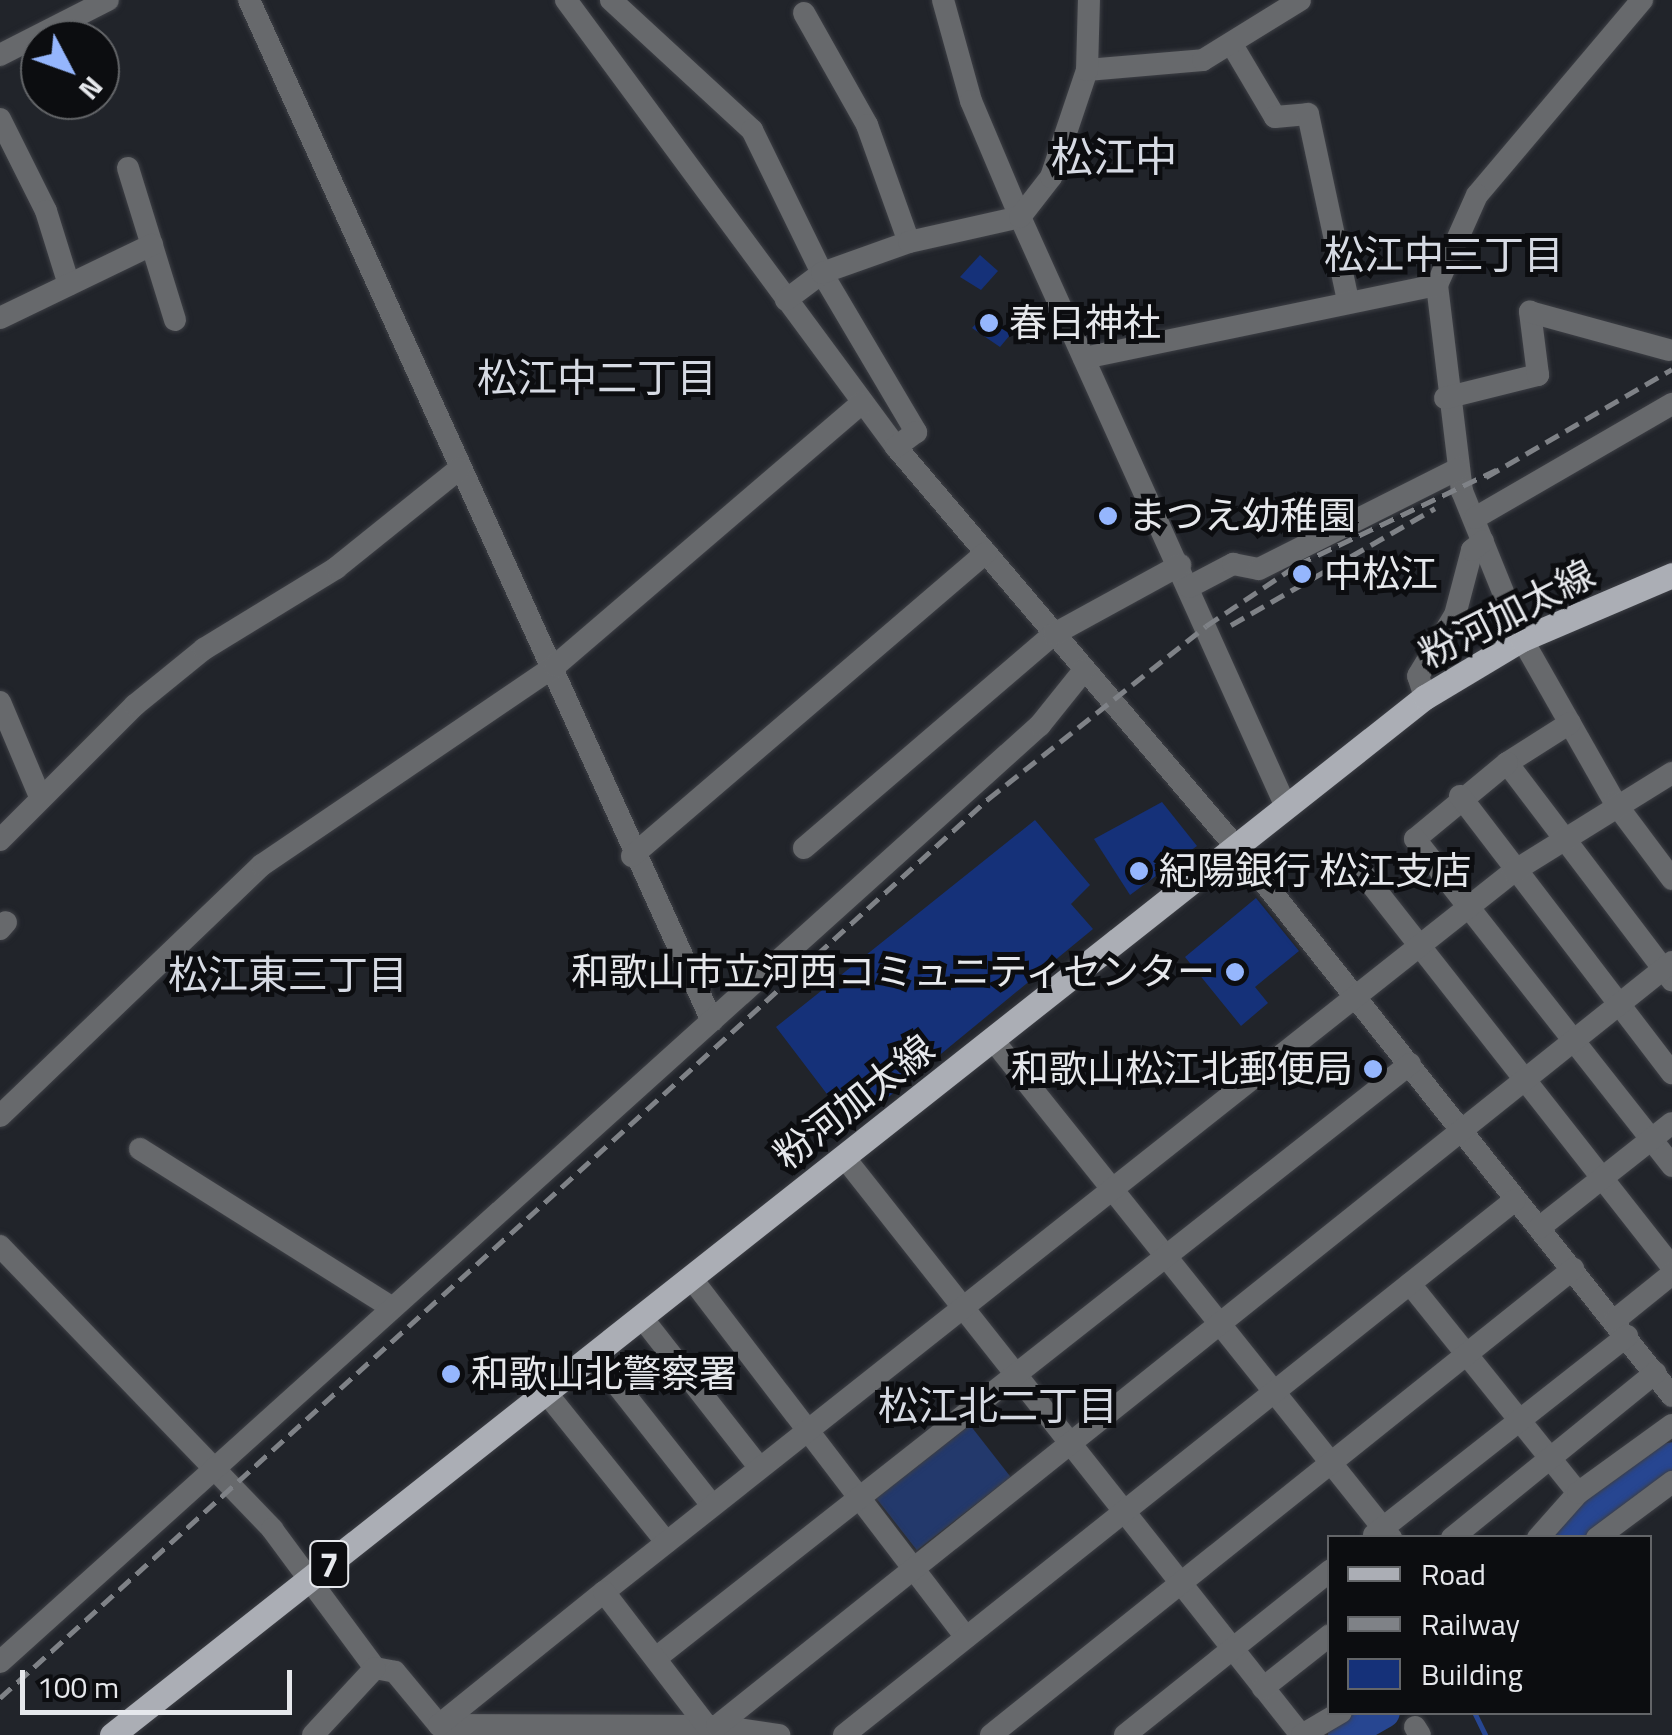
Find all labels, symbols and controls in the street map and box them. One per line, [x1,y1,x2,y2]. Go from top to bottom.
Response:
north arrow [20,20,120,120]
text: N [69,67,114,110]
district label: 松江中 [1051,131,1177,181]
district label: 松江中三丁目 [1324,231,1564,279]
place label: 春日神社 [1009,300,1161,346]
marker: 春日神社 [978,312,1000,334]
district label: 松江中二丁目 [477,354,717,402]
place label: まつえ幼稚園 [1128,493,1356,539]
marker: まつえ幼稚園 [1097,505,1119,527]
place label: 中松江 [1324,551,1438,597]
street label: 粉河加太線 [1412,551,1602,677]
marker: 中松江 [1289,561,1315,587]
place label: 紀陽銀行 松江支店 [1159,848,1471,894]
marker: 紀陽銀行 松江支店 [1128,860,1150,882]
place label: 和歌山市立河西コミュニティセンター [569,949,1215,995]
district label: 松江東三丁目 [168,951,408,999]
marker: 和歌山市立河西コミュニティセンター [1224,961,1246,983]
street label: 粉河加太線 [765,1026,943,1178]
place label: 和歌山松江北郵便局 [1011,1046,1353,1092]
marker: 和歌山松江北郵便局 [1362,1058,1384,1080]
place label: 和歌山北警察署 [471,1351,737,1397]
marker: 和歌山北警察署 [440,1363,462,1385]
district label: 松江北二丁目 [878,1382,1118,1430]
road number: 7 [309,1534,349,1594]
legend [1327,1535,1652,1715]
text: Road [1421,1551,1486,1597]
text: Railway [1421,1601,1520,1647]
scale bar [25,1650,298,1712]
text: Building [1421,1651,1523,1697]
text: 100 m [37,1664,119,1710]

